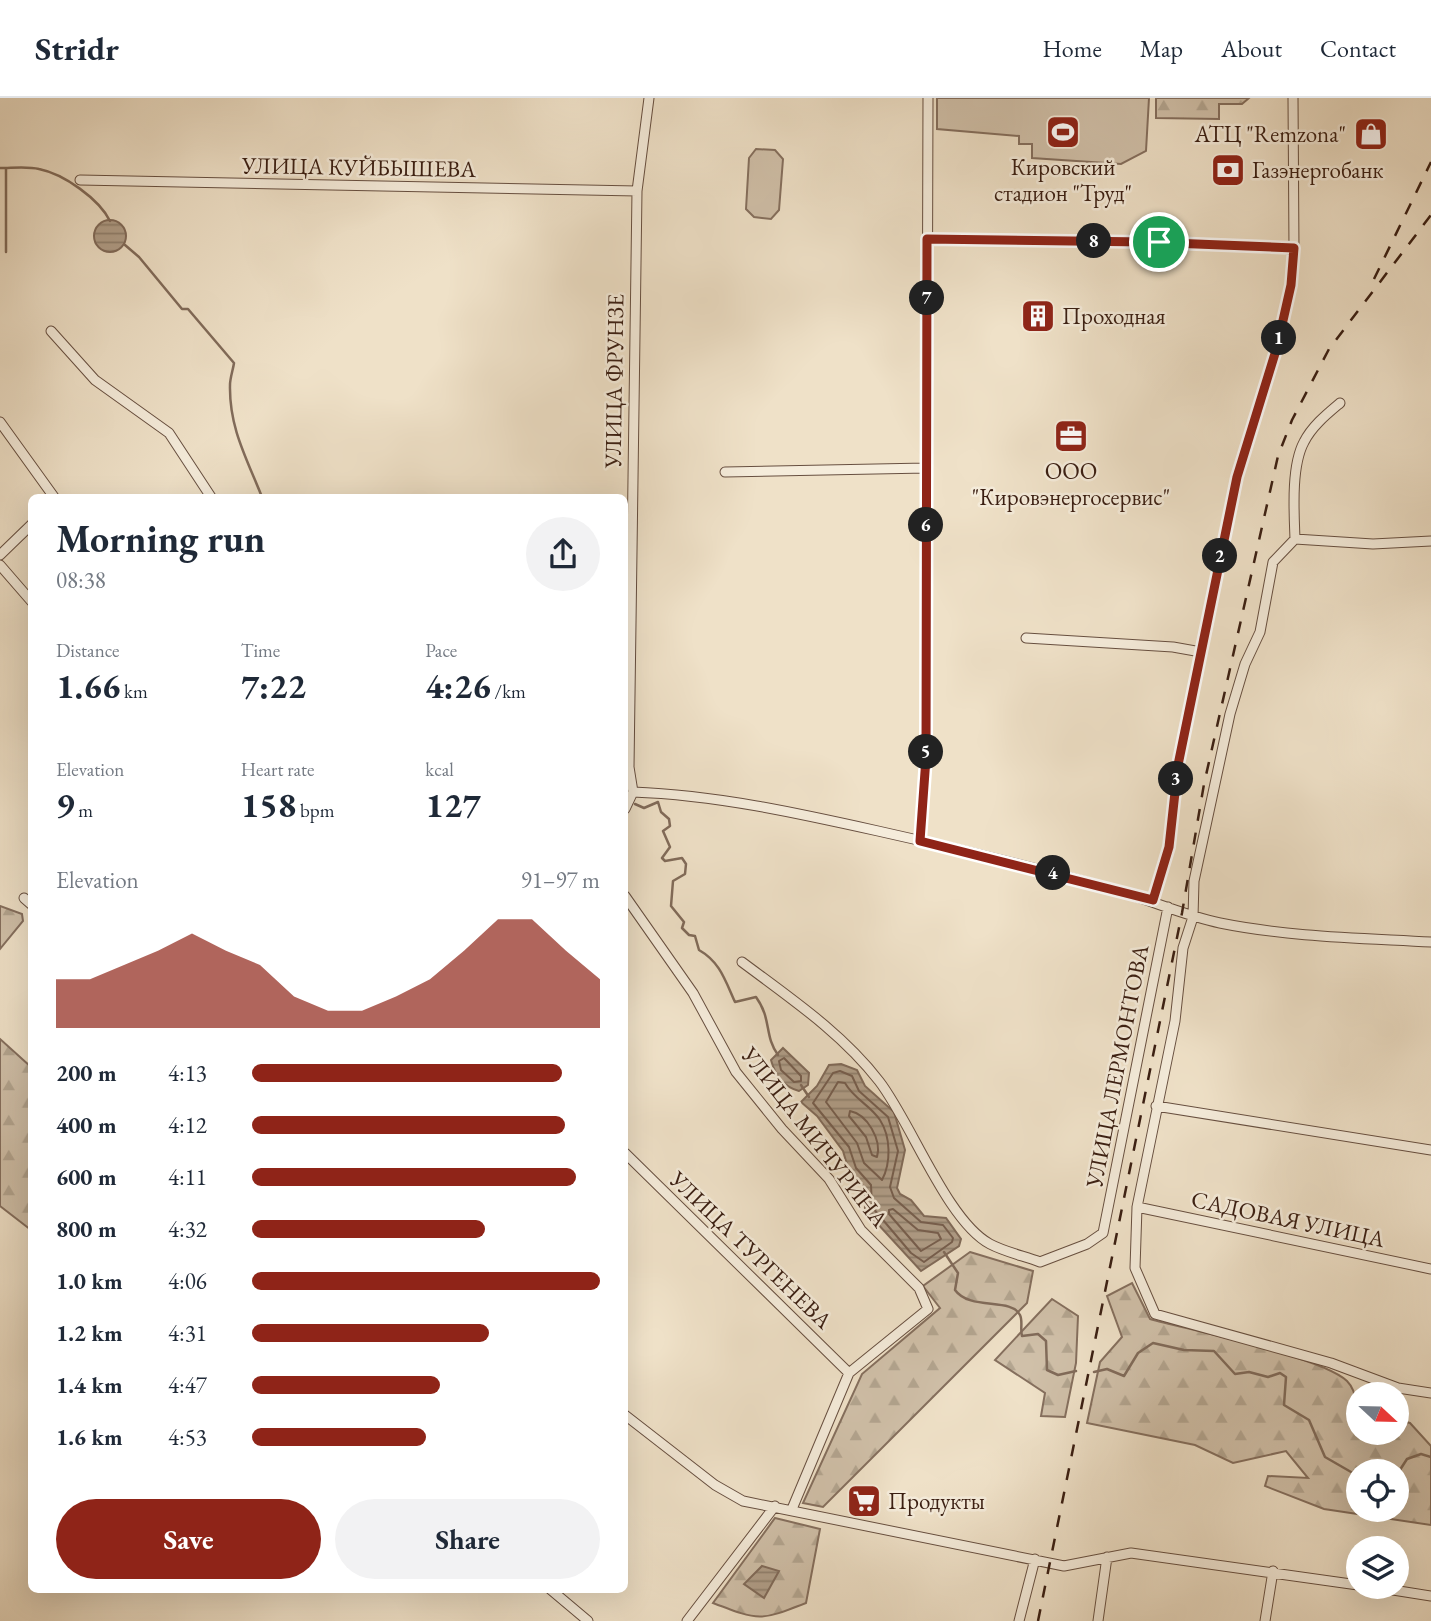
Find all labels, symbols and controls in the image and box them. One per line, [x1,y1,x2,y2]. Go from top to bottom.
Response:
text: Stridr [35,27,119,70]
text: Home [1042,33,1102,64]
text: Map [1140,33,1183,64]
text: About [1221,33,1282,64]
text: Contact [1320,33,1396,64]
sports icon: Кировский стадион "Труд" [1044,113,1082,151]
shop icon: АТЦ "Remzona" [1352,115,1390,153]
place label: АТЦ "Remzona" [1194,119,1346,149]
street label: УЛИЦА КУЙБЫШЕВА [241,150,478,184]
bank icon: Газэнергобанк [1209,151,1247,189]
place label: Кировский стадион "Труд" [994,152,1132,208]
place label: Газэнергобанк [1252,155,1383,185]
pin [1129,212,1189,272]
pin: 8 [1076,223,1112,258]
icon: arrive [1140,223,1178,261]
text: 8 [1088,228,1099,253]
pin: 7 [909,280,944,316]
text: 7 [921,285,932,310]
street label: УЛИЦА ФРУНЗЕ [597,293,631,469]
building icon: Проходная [1019,297,1057,335]
place label: Проходная [1062,301,1166,331]
pin: 1 [1262,320,1296,356]
text: 1 [1273,325,1284,350]
office icon: ООО "Кировэнергосервис" [1052,417,1090,455]
place label: ООО "Кировэнергосервис" [972,456,1170,512]
pin: 6 [908,508,944,542]
text: 6 [920,512,931,537]
text: Morning run [56,514,265,563]
button: share [526,517,600,591]
pin: 2 [1202,538,1238,574]
text: 2 [1214,543,1225,568]
text: 08:38 [56,565,106,595]
text: Distance [56,638,119,663]
text: Time [241,638,280,663]
text: Pace [425,638,457,663]
text: 1.66 [56,663,120,708]
text: 7:22 [241,663,306,708]
text: 4:26 [425,663,491,708]
text: km [120,679,148,704]
text: /km [491,679,526,704]
pin: 5 [908,734,944,770]
text: 5 [920,739,931,764]
text: Elevation [56,757,124,782]
text: Heart rate [241,757,314,782]
text: kcal [425,757,454,782]
pin: 3 [1158,762,1194,796]
text: 3 [1170,766,1181,791]
text: 9 [56,782,75,827]
text: 158 [241,782,296,827]
text: 127 [425,782,481,827]
text: m [75,798,93,823]
text: bpm [296,798,334,823]
pin: 4 [1036,856,1070,890]
text: 4 [1047,860,1058,885]
text: Elevation [56,865,139,895]
text: 91–97 m [521,865,600,895]
street label: УЛИЦА ЛЕРМОНТОВА [1079,941,1156,1191]
street label: УЛИЦА МИЧУРИНА [734,1040,896,1234]
text: 200 m [56,1058,117,1088]
text: 4:13 [168,1058,207,1088]
text: 400 m [56,1110,117,1140]
text: 4:12 [168,1110,207,1140]
text: 600 m [56,1162,117,1192]
text: 4:11 [168,1162,207,1192]
street label: УЛИЦА ТУРГЕНЕВА [663,1164,839,1336]
street label: САДОВАЯ УЛИЦА [1188,1184,1389,1254]
text: 800 m [56,1214,117,1244]
text: 4:32 [168,1214,207,1244]
text: 1.0 km [56,1266,123,1296]
text: 4:06 [168,1266,207,1296]
text: 1.2 km [56,1318,123,1348]
text: 4:31 [168,1318,207,1348]
text: 1.4 km [56,1370,123,1400]
text: 4:47 [168,1370,207,1400]
north arrow [1346,1382,1409,1446]
map controls [1346,1382,1409,1599]
text: 1.6 km [56,1422,123,1452]
text: 4:53 [168,1422,207,1452]
button: locate [1346,1459,1409,1522]
supermarket icon: Продукты [845,1482,883,1520]
place label: Продукты [888,1486,985,1516]
button: Save [56,1499,321,1579]
button: Share [335,1499,600,1579]
button: layers [1346,1536,1409,1599]

